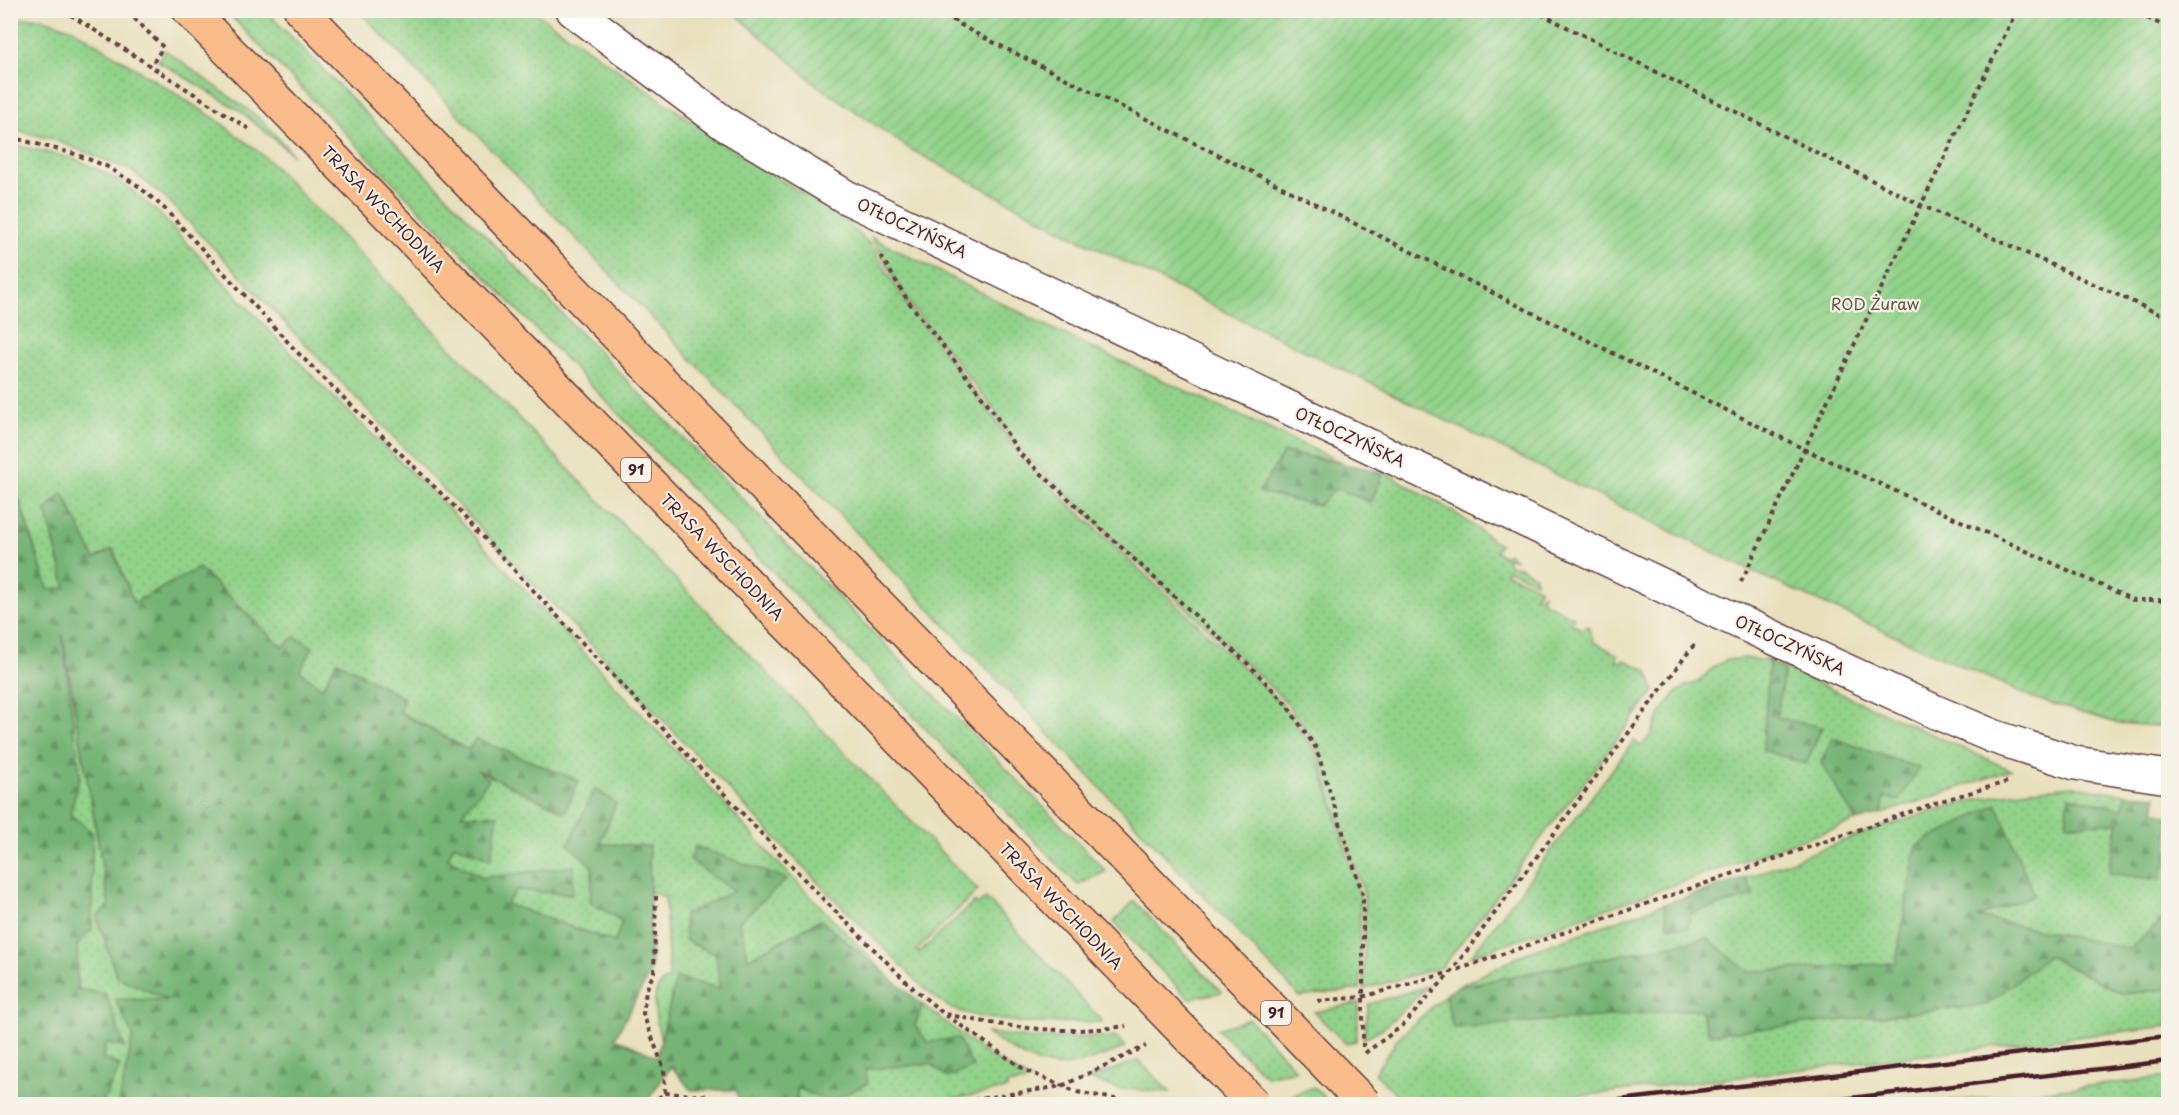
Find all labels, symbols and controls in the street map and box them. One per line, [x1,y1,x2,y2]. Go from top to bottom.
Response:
street label: TRASA WSCHODNIA [317,139,451,277]
street label: OTŁOCZYŃSKA [853,191,972,263]
park label: ROD Żuraw [1831,291,1920,315]
street label: OTŁOCZYŃSKA [1291,400,1410,472]
road number: 91 [621,458,651,482]
street label: TRASA WSCHODNIA [656,487,790,625]
street label: OTŁOCZYŃSKA [1731,608,1850,680]
street label: TRASA WSCHODNIA [995,836,1129,974]
road number: 91 [1261,1001,1291,1025]

